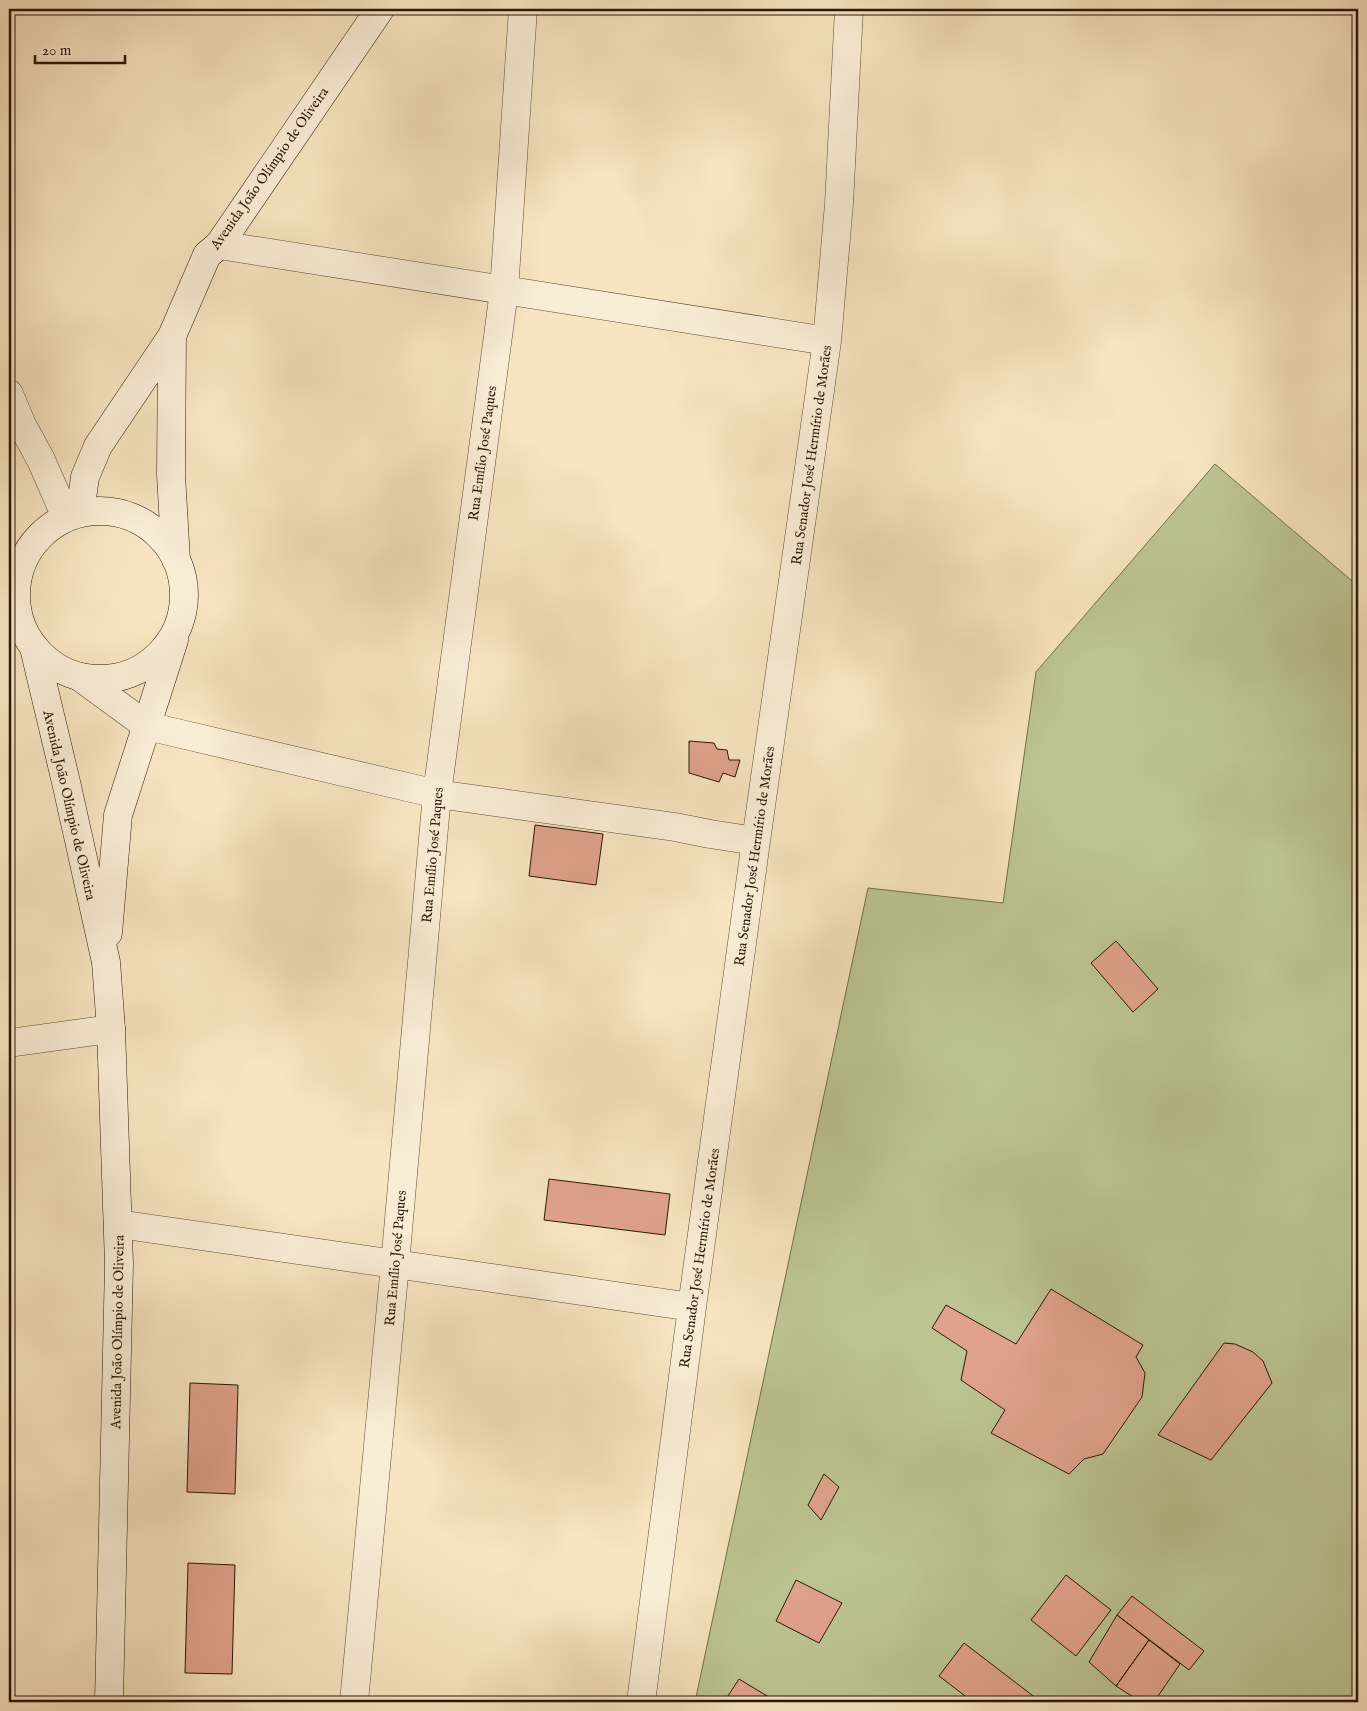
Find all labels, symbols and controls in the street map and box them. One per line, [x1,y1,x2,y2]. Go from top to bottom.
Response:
scale bar [35,32,125,64]
text: 20 m [42,41,72,60]
street label: Avenida João Olímpio de Oliveira [206,83,333,254]
street label: Rua Senador José Hermírio de Morães [788,344,836,566]
street label: Rua Emílio José Paques [465,384,501,522]
street label: Avenida João Olímpio de Oliveira [38,708,100,903]
street label: Rua Senador José Hermírio de Morães [731,745,779,967]
street label: Rua Emílio José Paques [418,786,448,924]
street label: Rua Senador José Hermírio de Morães [676,1147,724,1369]
street label: Rua Emílio José Paques [381,1189,411,1327]
street label: Avenida João Olímpio de Oliveira [107,1234,129,1430]

